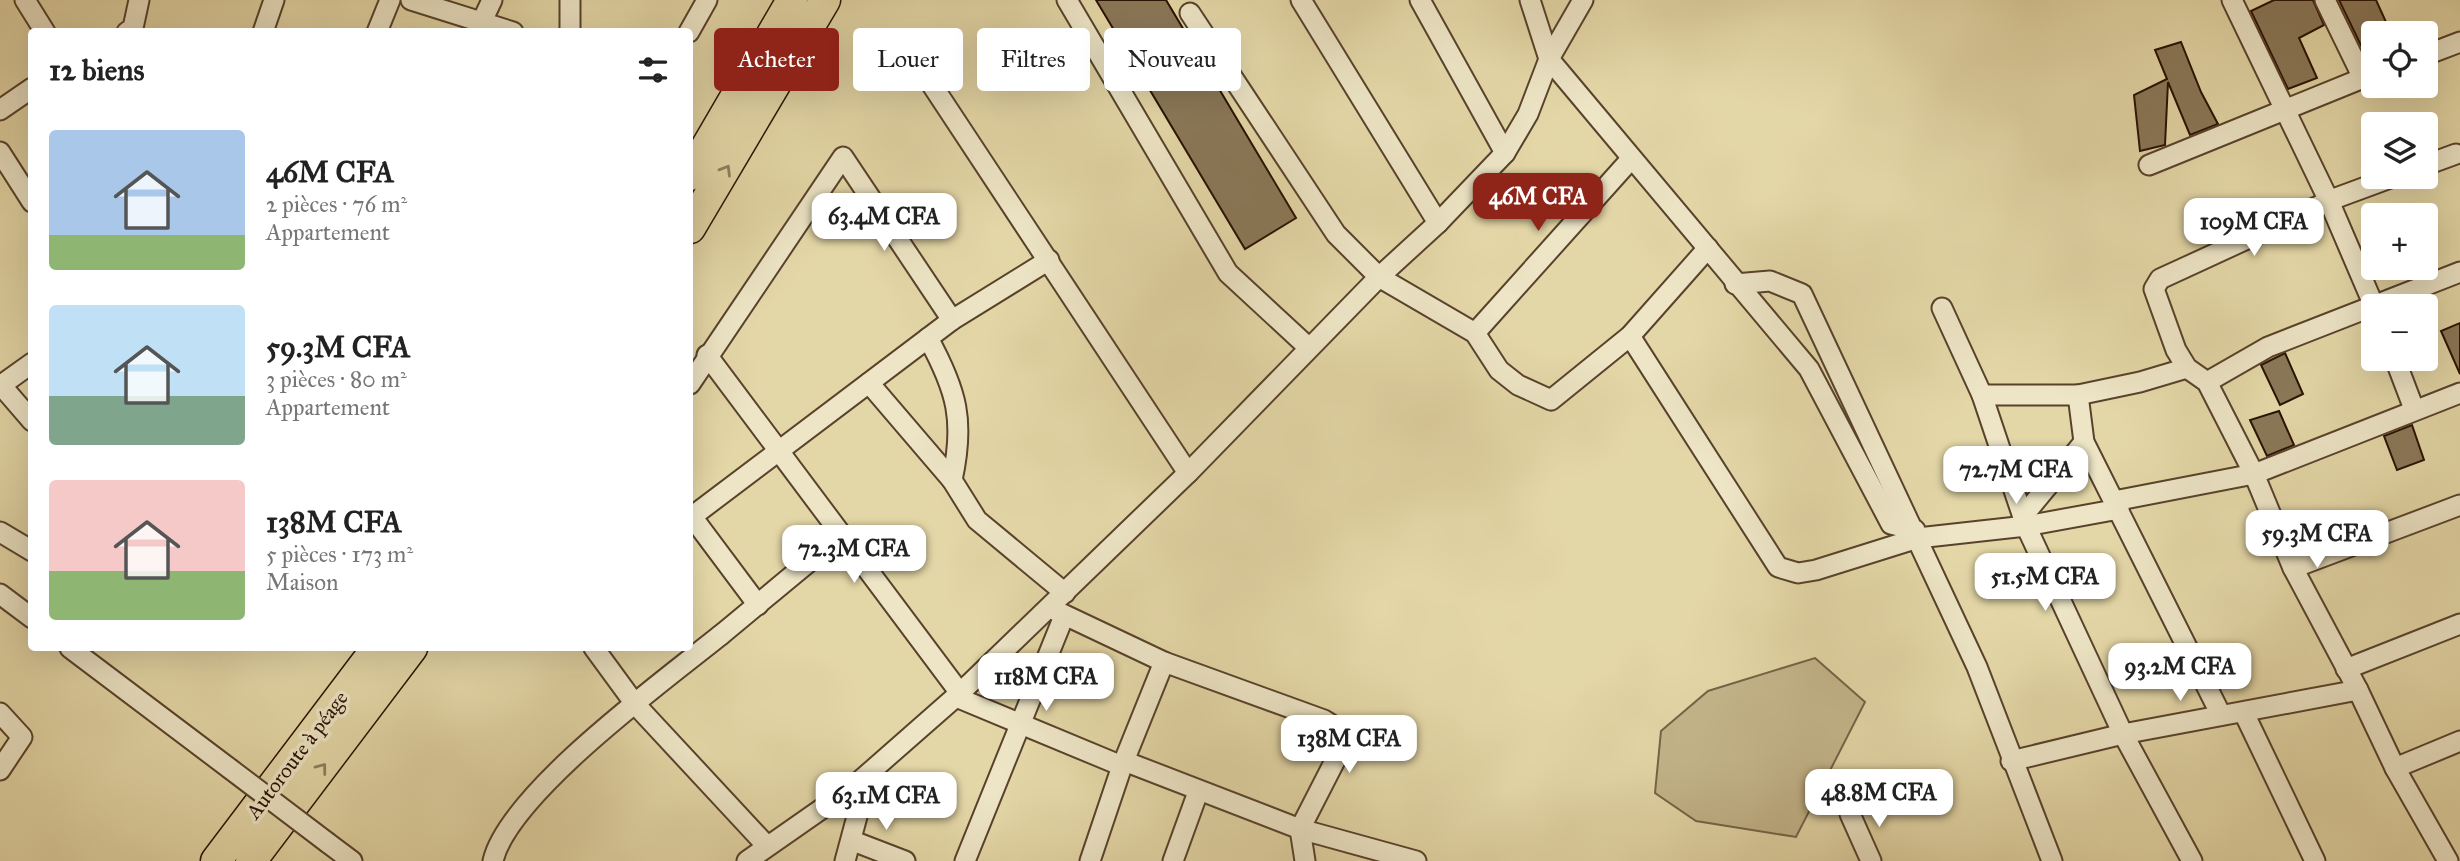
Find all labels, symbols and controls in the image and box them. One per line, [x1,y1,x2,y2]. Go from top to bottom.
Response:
map controls [2361,21,2438,371]
button: locate [2361,21,2438,98]
chip: Acheter [714,28,839,91]
chip: Louer [853,28,963,91]
chip: Filtres [977,28,1090,91]
chip: Nouveau [1104,28,1241,91]
icon: filters [634,51,672,89]
text: 12 biens [49,52,144,88]
button: layers [2361,112,2438,189]
text: 46M CFA [266,154,394,190]
icon: home [105,158,189,242]
one-way arrow [717,164,730,177]
pin: 46M CFA [1473,174,1603,233]
text: 46M CFA [1489,182,1587,210]
text: 2 pièces · 76 m² [266,190,407,218]
pin: 63.4M CFA [804,194,964,253]
pin: 109M CFA [2182,198,2326,258]
text: 63.4M CFA [828,202,940,230]
button: + [2361,203,2438,280]
text: 109M CFA [2200,207,2308,235]
text: Appartement [266,218,390,246]
button: − [2361,294,2438,371]
text: 59.3M CFA [266,329,410,365]
icon: home [105,333,189,417]
text: 3 pièces · 80 m² [266,365,407,393]
text: Appartement [266,393,390,421]
pin: 72.7M CFA [1936,447,2096,506]
text: 72.7M CFA [1959,455,2073,483]
text: 138M CFA [266,504,402,540]
icon: home [105,508,189,592]
pin: 59.3M CFA [2237,510,2397,570]
text: 59.3M CFA [2262,519,2372,547]
pin: 72.3M CFA [774,526,934,585]
text: 72.3M CFA [798,534,910,562]
text: 5 pièces · 173 m² [266,540,413,568]
pin: 51.5M CFA [1965,554,2125,613]
text: 51.5M CFA [1991,562,2099,590]
text: Maison [266,568,338,596]
pin: 93.2M CFA [2100,644,2260,703]
text: 93.2M CFA [2124,652,2236,680]
pin: 118M CFA [974,654,1118,713]
text: 118M CFA [994,662,1098,690]
street label: Autoroute à péage [240,686,354,825]
pin: 138M CFA [1277,716,1421,775]
text: 138M CFA [1297,724,1401,752]
one-way arrow [314,763,327,776]
pin: 48.8M CFA [1799,770,1959,829]
pin: 63.1M CFA [806,772,966,832]
text: 48.8M CFA [1821,778,1937,806]
text: 63.1M CFA [832,781,940,809]

